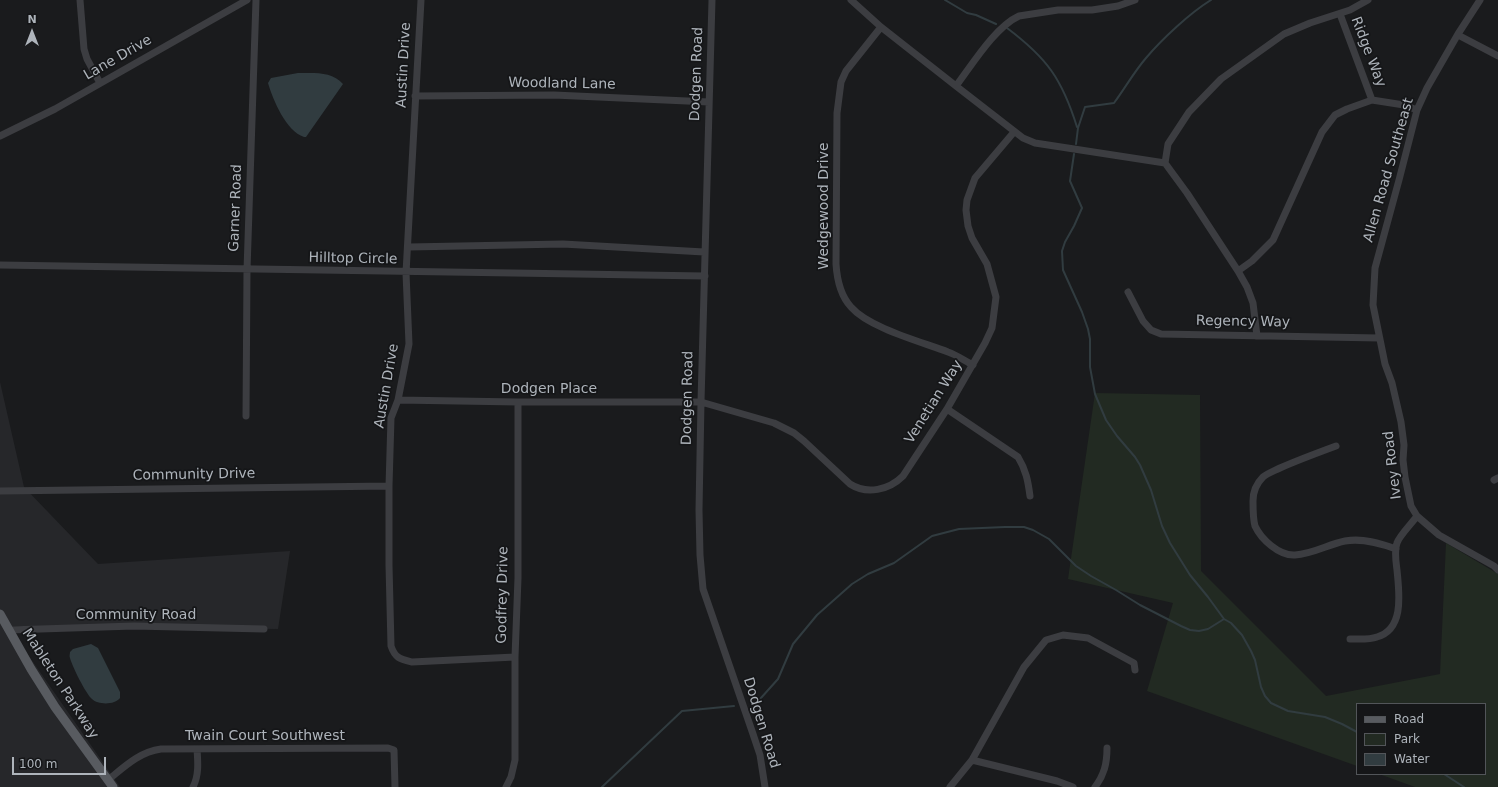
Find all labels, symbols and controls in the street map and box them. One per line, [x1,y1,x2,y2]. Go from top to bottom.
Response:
north arrow [12,12,52,52]
text: N [27,13,37,26]
street label: Ridge Way [1347,14,1389,90]
street label: Austin Drive [393,22,415,108]
street label: Dodgen Road [687,27,707,121]
street label: Lane Drive [81,32,155,84]
street label: Woodland Lane [508,75,616,93]
street label: Allen Road Southeast [1360,96,1418,244]
street label: Wedgewood Drive [816,142,832,270]
street label: Garner Road [226,164,246,252]
street label: Hilltop Circle [308,250,398,268]
street label: Regency Way [1196,313,1290,331]
street label: Austin Drive [371,342,403,430]
street label: Dodgen Road [679,351,697,445]
street label: Venetian Way [902,357,966,447]
street label: Dodgen Place [501,381,597,397]
street label: Ivey Road [1380,430,1406,500]
street label: Community Drive [132,466,256,484]
street label: Godfrey Drive [494,546,512,644]
street label: Community Road [76,607,196,623]
street label: Mableton Parkway [18,626,102,742]
street label: Dodgen Road [739,676,783,770]
legend [1356,703,1486,775]
text: Road [1394,712,1424,726]
street label: Twain Court Southwest [185,728,345,744]
text: Park [1394,732,1420,746]
scale bar [14,749,108,775]
text: Water [1394,752,1429,766]
text: 100 m [19,757,57,771]

